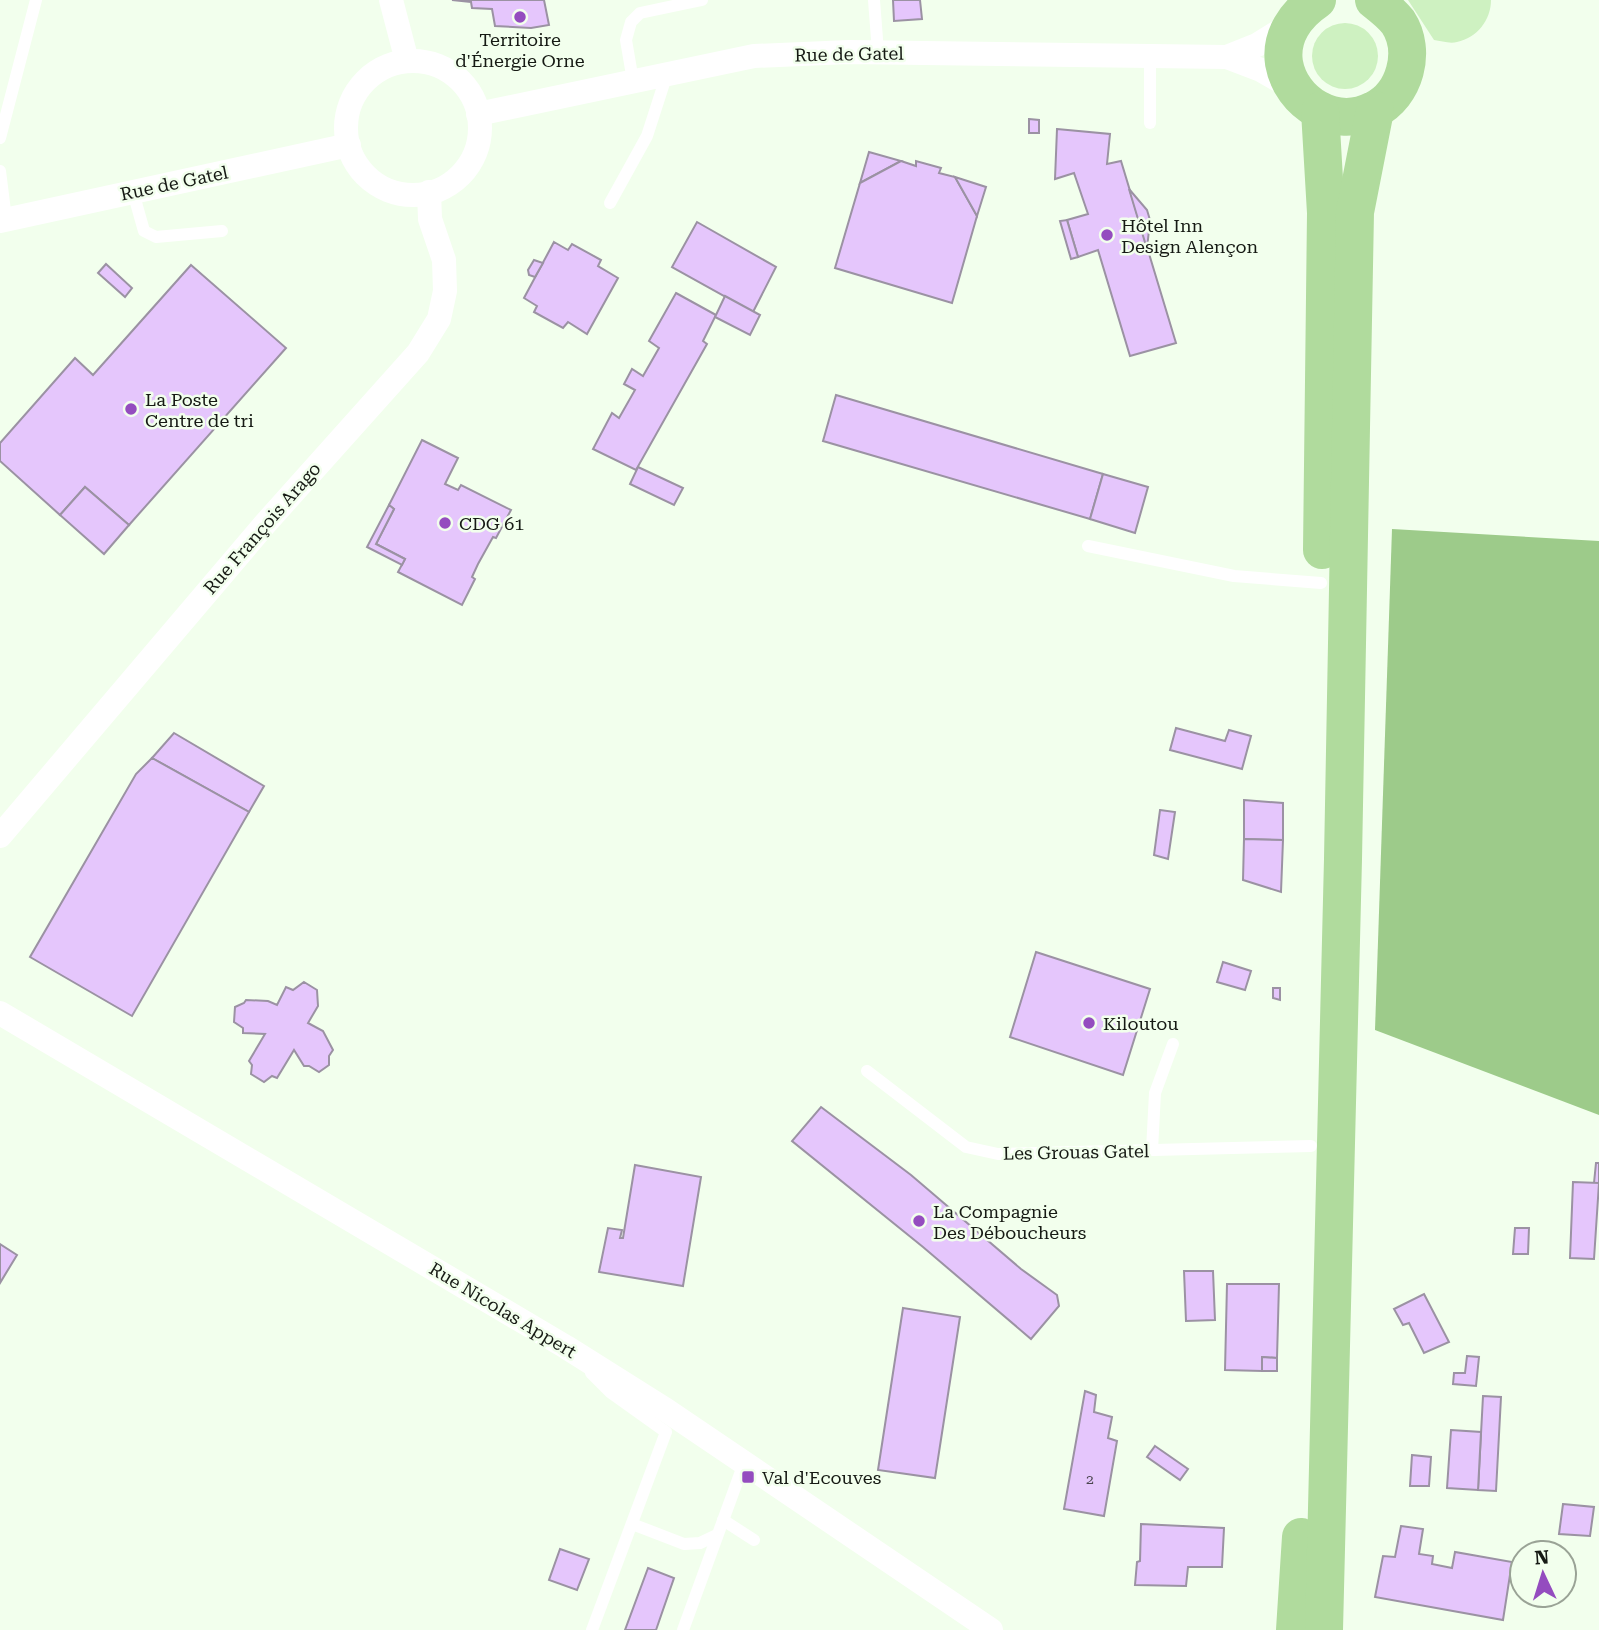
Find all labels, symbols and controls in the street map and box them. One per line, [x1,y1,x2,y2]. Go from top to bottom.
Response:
marker: Territoire d'Énergie Orne [512,9,528,25]
place label: Territoire d'Énergie Orne [455,29,585,71]
street label: Rue de Gatel [794,43,904,65]
street label: Rue de Gatel [118,161,230,205]
place label: Hôtel Inn Design Alençon [1121,215,1259,257]
marker: Hôtel Inn Design Alençon [1099,227,1115,243]
place label: La Poste Centre de tri [145,389,254,431]
marker: La Poste Centre de tri [123,401,139,417]
street label: Rue François Arago [199,458,325,598]
place label: CDG 61 [459,513,524,534]
marker: CDG 61 [437,515,453,531]
place label: Kiloutou [1103,1013,1179,1034]
marker: Kiloutou [1081,1015,1097,1031]
street label: Les Grouas Gatel [1003,1140,1150,1164]
place label: La Compagnie Des Déboucheurs [933,1201,1086,1243]
marker: La Compagnie Des Déboucheurs [911,1213,927,1229]
street label: Rue Nicolas Appert [426,1258,581,1362]
place label: Val d'Ecouves [762,1467,881,1488]
marker: Val d'Ecouves [740,1469,756,1485]
house number: 2 [1086,1471,1094,1487]
north arrow [1508,1539,1578,1609]
text: N [1534,1546,1550,1570]

